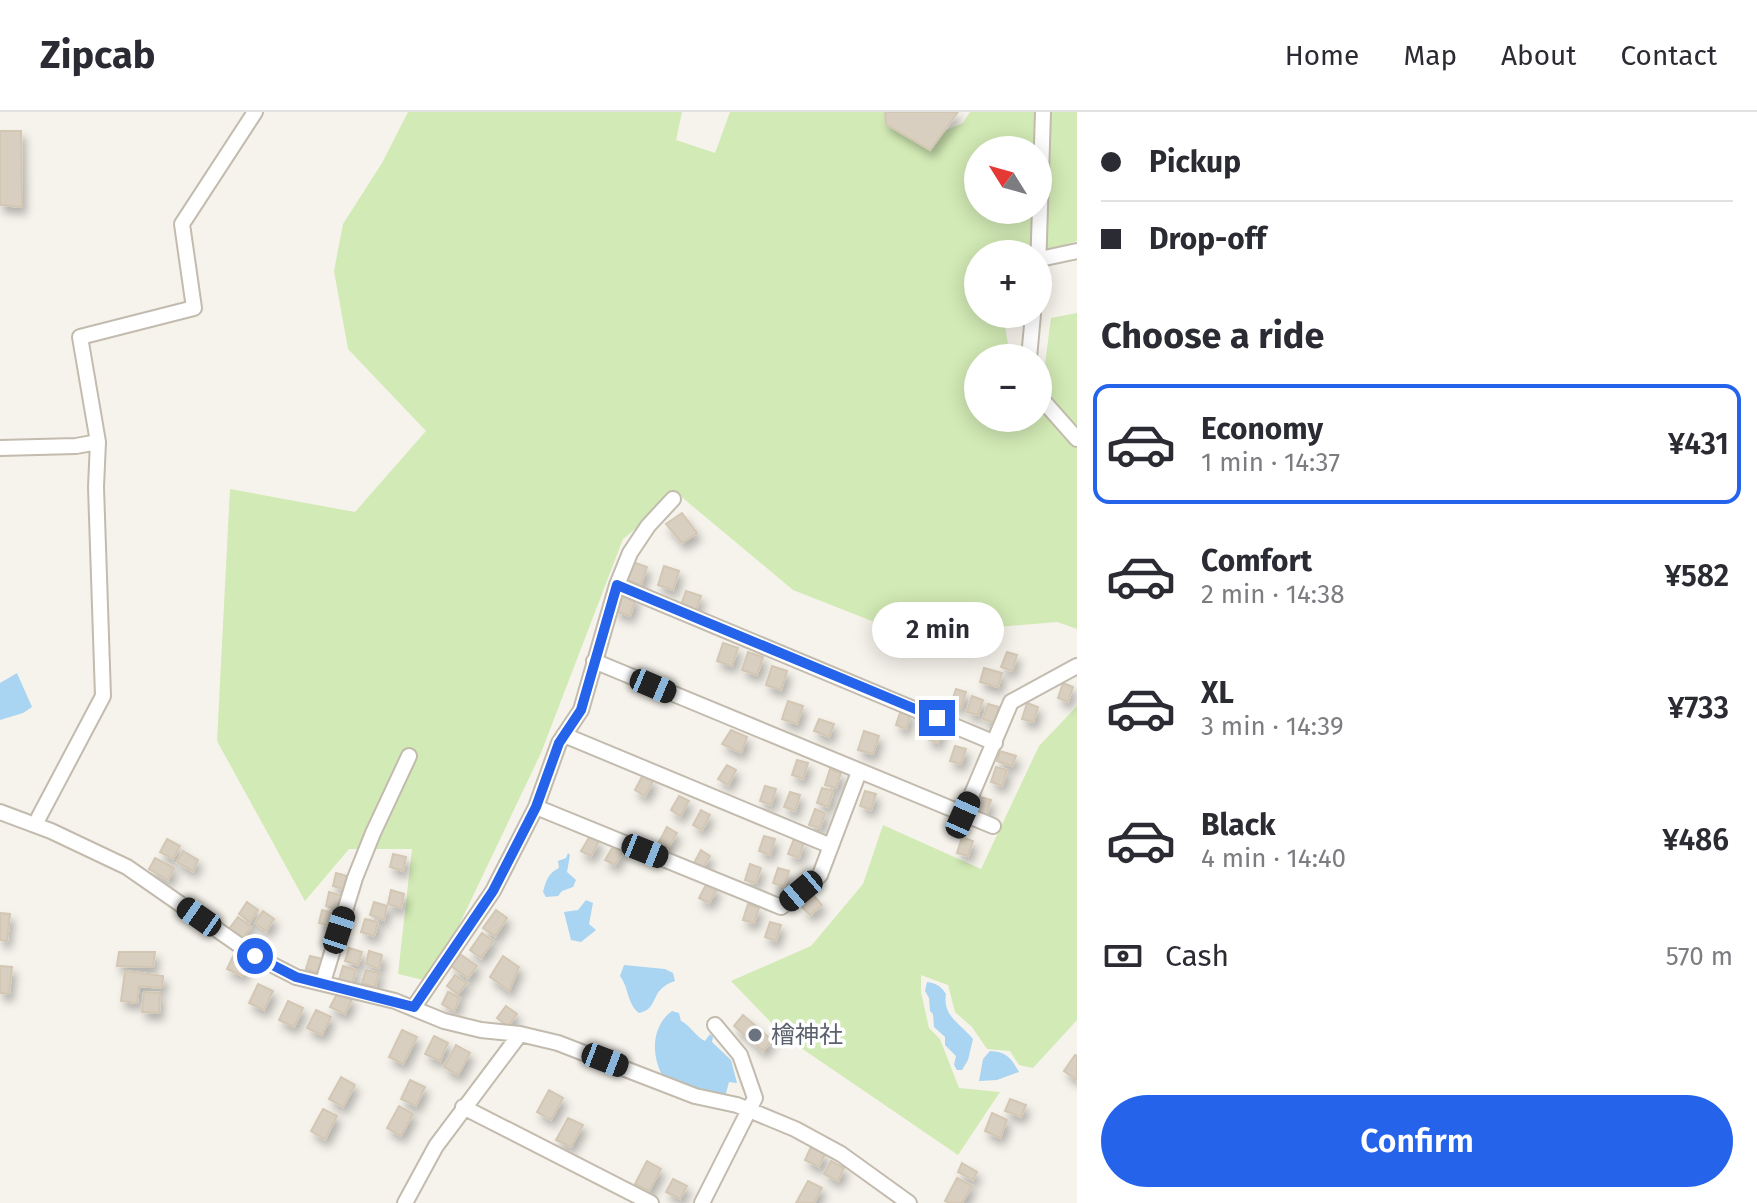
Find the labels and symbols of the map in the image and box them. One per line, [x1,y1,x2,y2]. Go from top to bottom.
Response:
north arrow [964,136,1052,224]
callout: 2 min [871,602,1003,658]
car [626,666,680,706]
route end [919,700,955,736]
car [942,788,984,842]
car [618,831,672,871]
car [775,866,827,916]
car [172,893,226,941]
car [320,903,358,957]
route start [237,938,273,974]
place label: 檜神社 [771,1021,843,1049]
marker: 檜神社 [746,1026,764,1044]
car [578,1040,632,1080]

